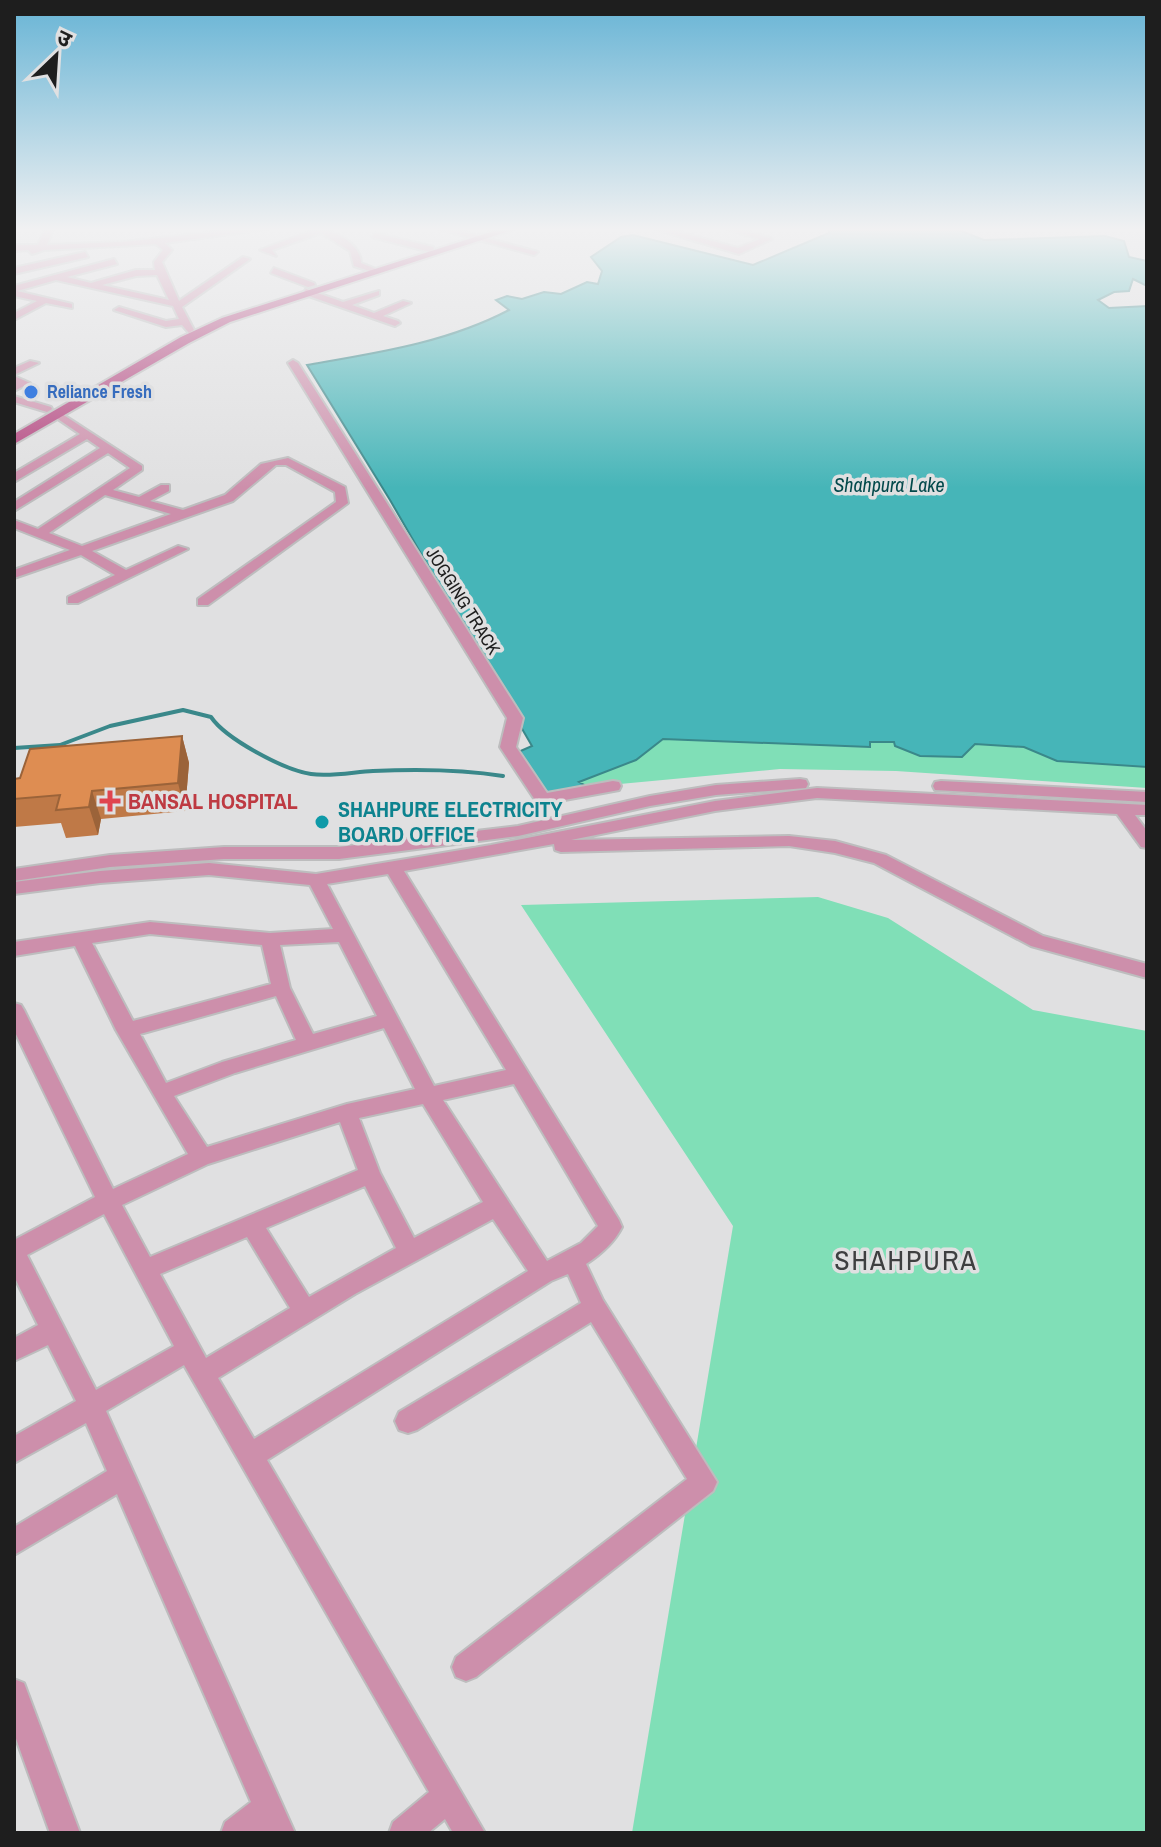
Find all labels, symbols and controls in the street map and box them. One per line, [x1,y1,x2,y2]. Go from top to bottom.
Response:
north arrow [16,16,96,96]
text: उ [52,22,78,55]
place label: Reliance Fresh [47,379,152,404]
marker: Reliance Fresh [22,383,40,401]
water label: Shahpura Lake [833,471,945,498]
street label: JOGGING TRACK [421,542,506,659]
place label: BANSAL HOSPITAL [128,786,298,816]
marker: BANSAL HOSPITAL [99,790,121,812]
place label: SHAHPURE ELECTRICITY BOARD OFFICE [338,794,563,849]
marker: SHAHPURE ELECTRICITY BOARD OFFICE [313,813,331,831]
district label: SHAHPURA [834,1241,978,1279]

